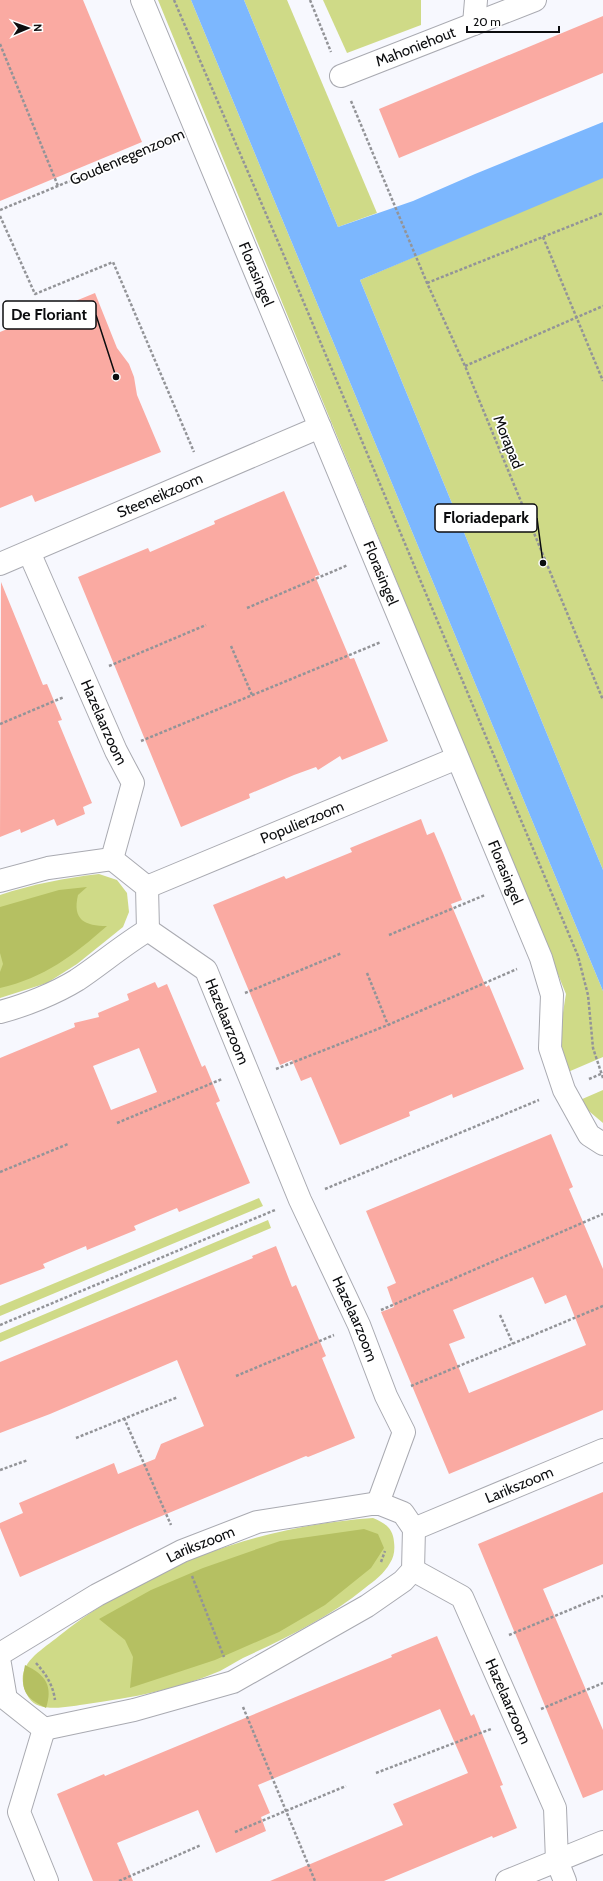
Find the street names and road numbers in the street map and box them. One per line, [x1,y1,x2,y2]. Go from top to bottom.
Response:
street label: Mahoniehout [373,23,458,71]
street label: Goudenregenzoom [67,125,187,189]
street label: Florasingel [235,239,278,309]
street label: Morapad [489,413,527,471]
street label: Steeneikzoom [114,469,206,522]
street label: Florasingel [359,538,402,609]
street label: Hazelaarzoom [77,677,131,768]
street label: Populierzoom [258,797,346,848]
street label: Florasingel [484,838,527,908]
street label: Hazelaarzoom [201,976,253,1067]
street label: Hazelaarzoom [328,1273,381,1364]
street label: Larikszoom [482,1463,556,1507]
street label: Larikszoom [163,1522,237,1567]
street label: Hazelaarzoom [481,1656,535,1747]

